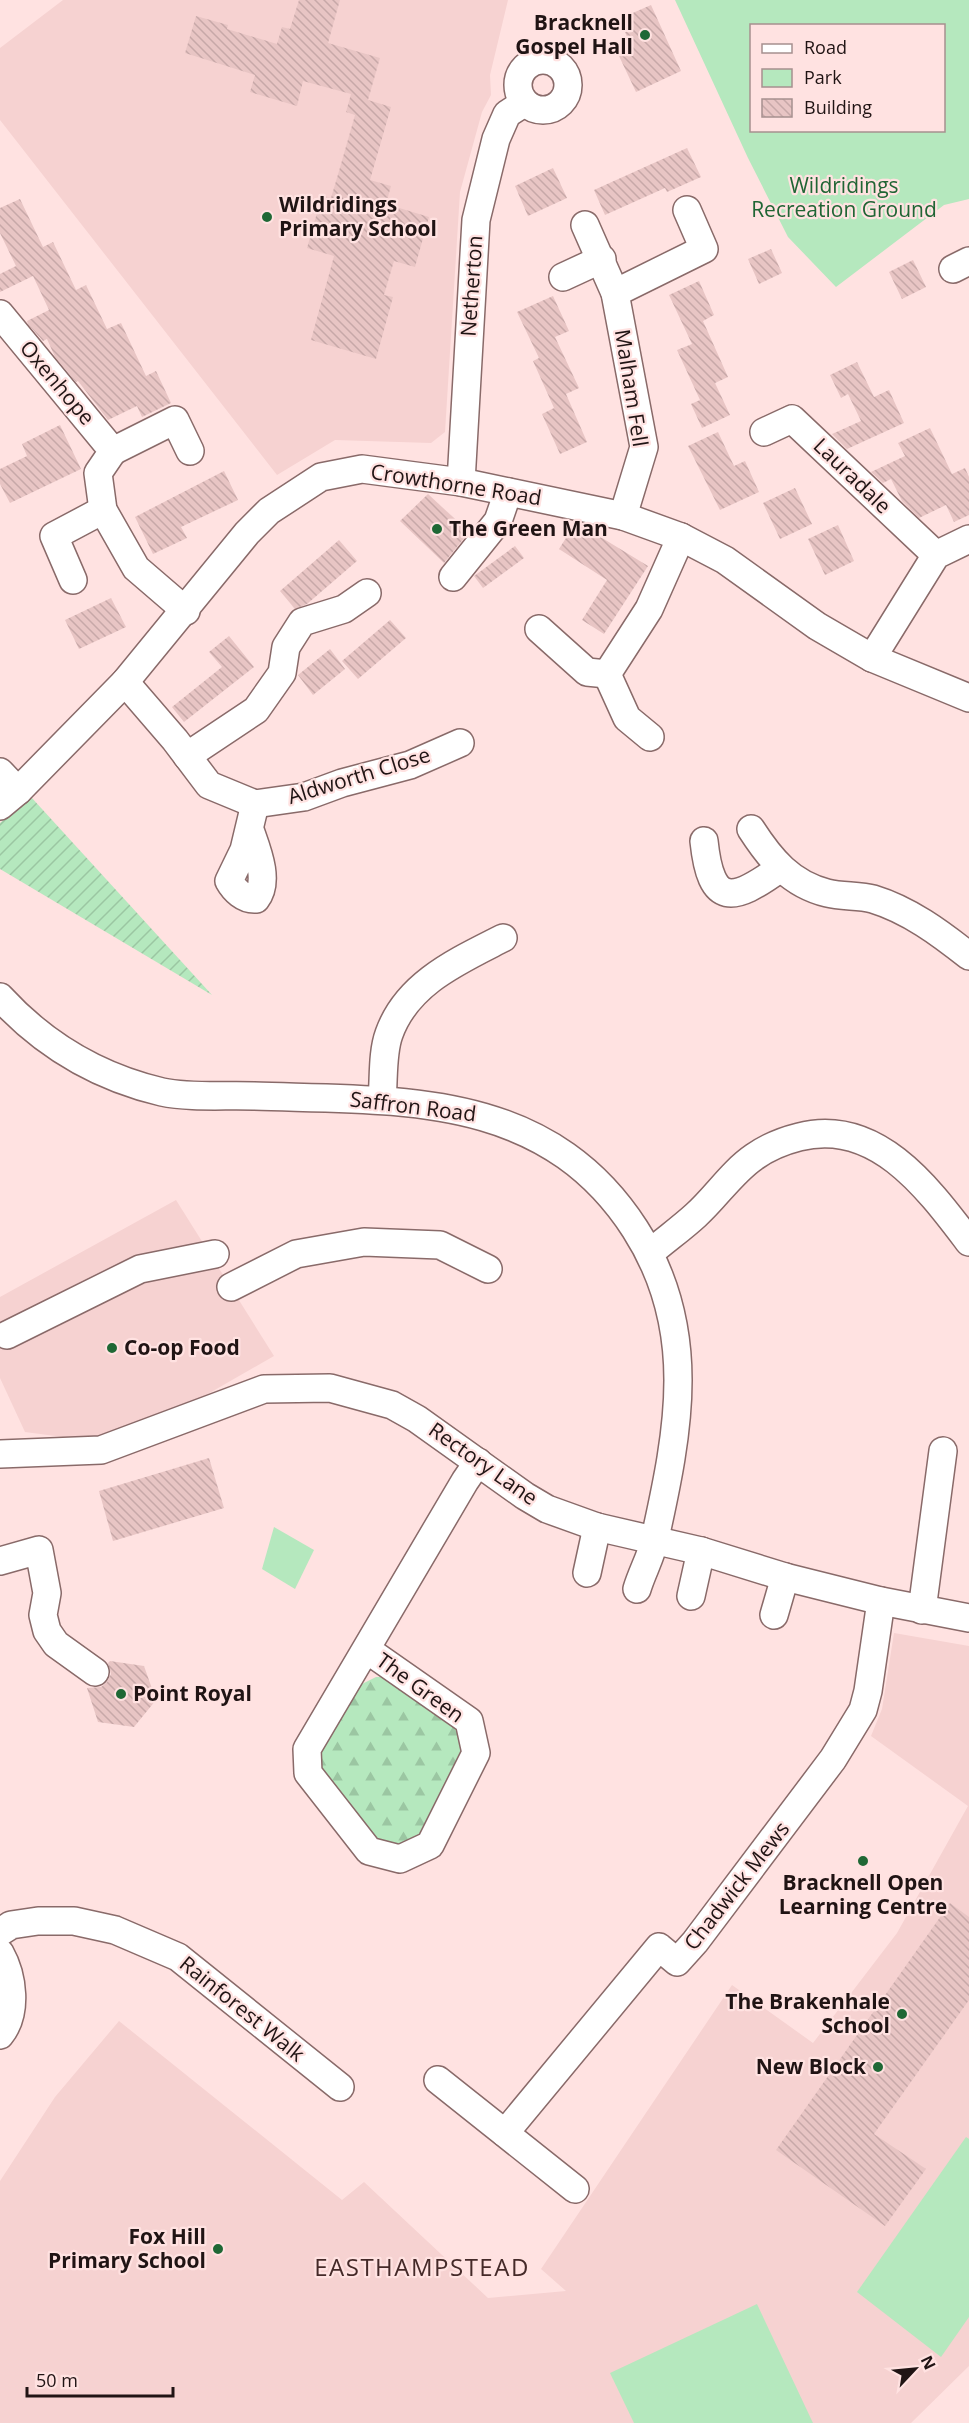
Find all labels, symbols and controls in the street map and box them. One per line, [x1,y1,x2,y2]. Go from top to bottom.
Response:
place label: Bracknell Gospel Hall [515,8,633,60]
legend [750,24,945,132]
marker: Bracknell Gospel Hall [638,28,652,42]
text: Road [804,35,847,59]
text: Park [804,65,842,89]
text: Building [804,95,872,119]
park label: Wildridings Recreation Ground [751,171,937,223]
place label: Wildridings Primary School [279,190,437,242]
marker: Wildridings Primary School [260,210,274,224]
street label: Netherton [454,234,489,337]
street label: Malham Fell [609,327,655,449]
street label: Oxenhope [14,334,101,430]
street label: Lauradale [808,431,897,519]
street label: Crowthorne Road [369,457,544,511]
place label: The Green Man [449,514,608,542]
marker: The Green Man [430,522,444,536]
street label: Aldworth Close [284,740,433,810]
street label: Saffron Road [348,1084,478,1128]
place label: Co-op Food [124,1333,240,1361]
marker: Co-op Food [105,1341,119,1355]
street label: Rectory Lane [424,1415,544,1511]
street label: The Green [371,1646,470,1728]
place label: Point Royal [133,1679,252,1707]
marker: Point Royal [114,1687,128,1701]
street label: Chadwick Mews [677,1815,795,1955]
marker: Bracknell Open Learning Centre [856,1854,870,1868]
place label: Bracknell Open Learning Centre [779,1868,947,1920]
street label: Rainforest Walk [174,1949,311,2067]
place label: The Brakenhale School [725,1987,890,2039]
marker: The Brakenhale School [895,2007,909,2021]
place label: New Block [756,2052,867,2080]
marker: New Block [871,2060,885,2074]
place label: Fox Hill Primary School [48,2222,206,2274]
marker: Fox Hill Primary School [211,2242,225,2256]
district label: EASTHAMPSTEAD [314,2250,530,2283]
north arrow [885,2339,945,2399]
text: N [916,2352,941,2373]
scale bar [27,2360,172,2398]
text: 50 m [36,2368,78,2392]

